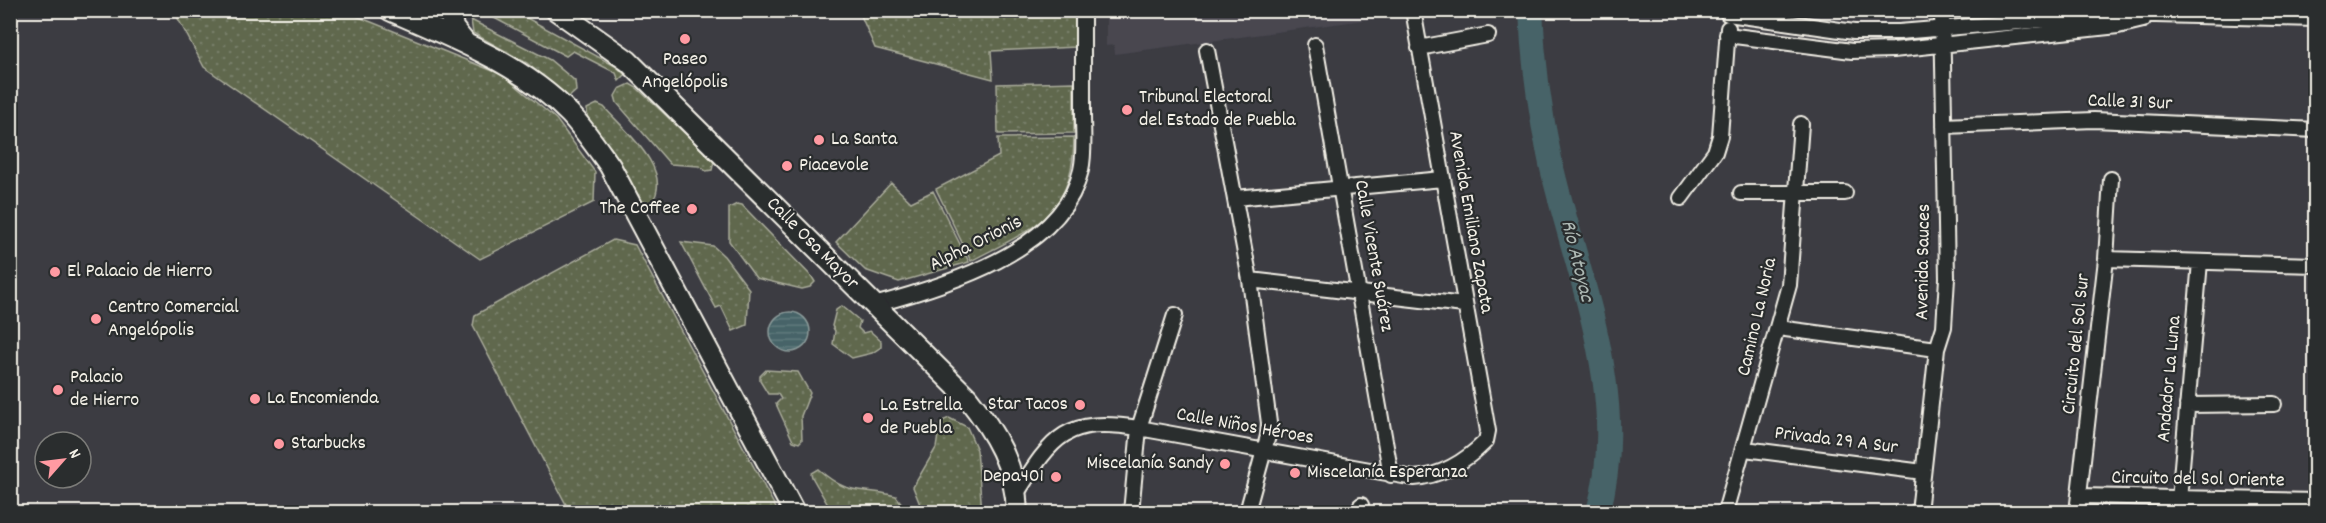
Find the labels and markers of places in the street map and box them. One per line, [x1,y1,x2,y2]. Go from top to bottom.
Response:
marker: Paseo Angelópolis [678,32,692,46]
place label: Paseo Angelópolis [642,46,728,97]
place label: Tribunal Electoral del Estado de Puebla [1139,84,1296,135]
marker: Tribunal Electoral del Estado de Puebla [1120,103,1134,117]
place label: La Santa [831,126,898,154]
marker: La Santa [812,133,826,147]
place label: Piacevole [799,152,869,180]
marker: Piacevole [780,159,794,173]
place label: The Coffee [600,195,680,223]
marker: The Coffee [685,202,699,216]
place label: El Palacio de Hierro [67,258,212,286]
marker: El Palacio de Hierro [48,265,62,279]
place label: Centro Comercial Angelópolis [108,294,239,345]
marker: Centro Comercial Angelópolis [89,312,103,326]
place label: Palacio de Hierro [70,364,139,415]
marker: Palacio de Hierro [51,383,65,397]
place label: La Encomienda [267,385,379,413]
place label: Star Tacos [988,391,1068,419]
marker: La Encomienda [248,392,262,406]
place label: La Estrella de Puebla [880,392,963,443]
marker: Star Tacos [1073,398,1087,412]
marker: La Estrella de Puebla [861,411,875,425]
place label: Starbucks [291,430,366,458]
marker: Starbucks [272,437,286,451]
place label: Miscelanía Sandy [1086,450,1214,478]
marker: Miscelanía Sandy [1218,457,1232,471]
place label: Miscelanía Esperanza [1307,459,1468,487]
place label: Depa401 [983,463,1044,491]
marker: Miscelanía Esperanza [1288,466,1302,480]
marker: Depa401 [1049,470,1063,484]

